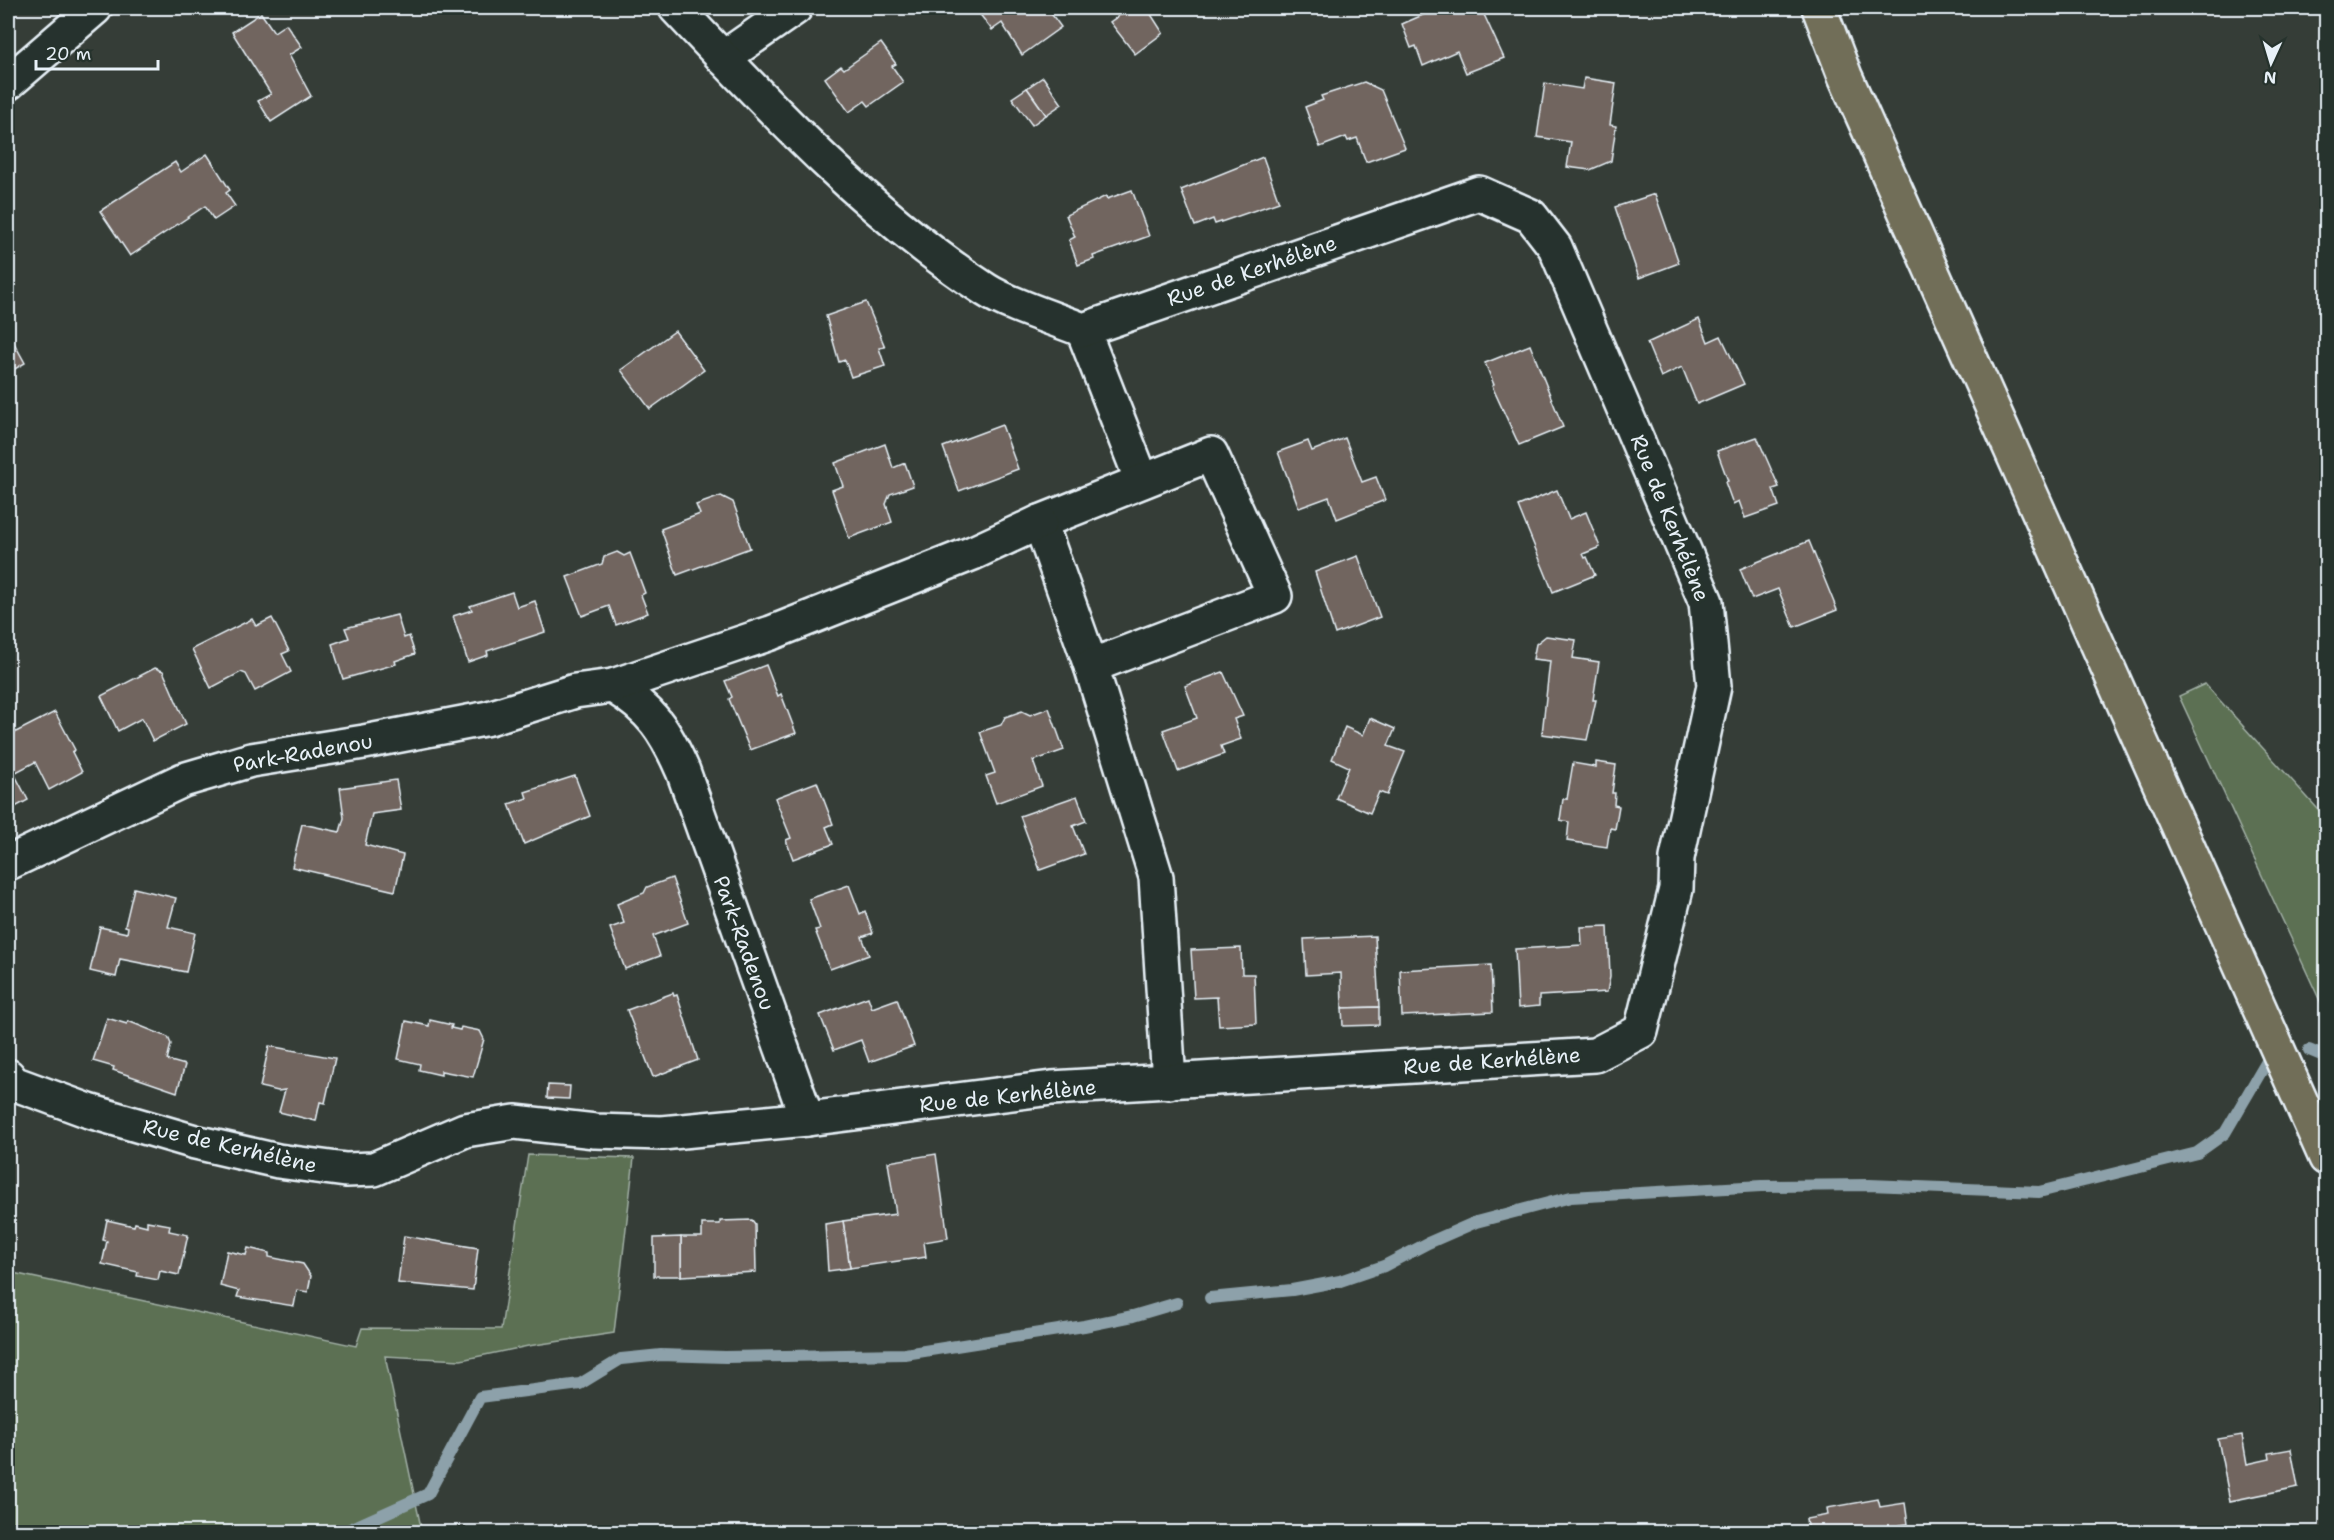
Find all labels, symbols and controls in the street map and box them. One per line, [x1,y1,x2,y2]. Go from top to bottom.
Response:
scale bar [36,33,158,71]
north arrow [2241,33,2301,93]
text: 20 m [45,42,91,66]
text: N [2263,67,2277,88]
street label: Rue de Kerhélène [1163,229,1341,313]
street label: Rue de Kerhélène [1624,430,1716,606]
street label: Park-Radenou [231,727,375,779]
street label: Park-Radenou [707,872,781,1014]
street label: Rue de Kerhélène [1402,1041,1582,1081]
street label: Rue de Kerhélène [918,1073,1098,1119]
street label: Rue de Kerhélène [140,1112,320,1180]

